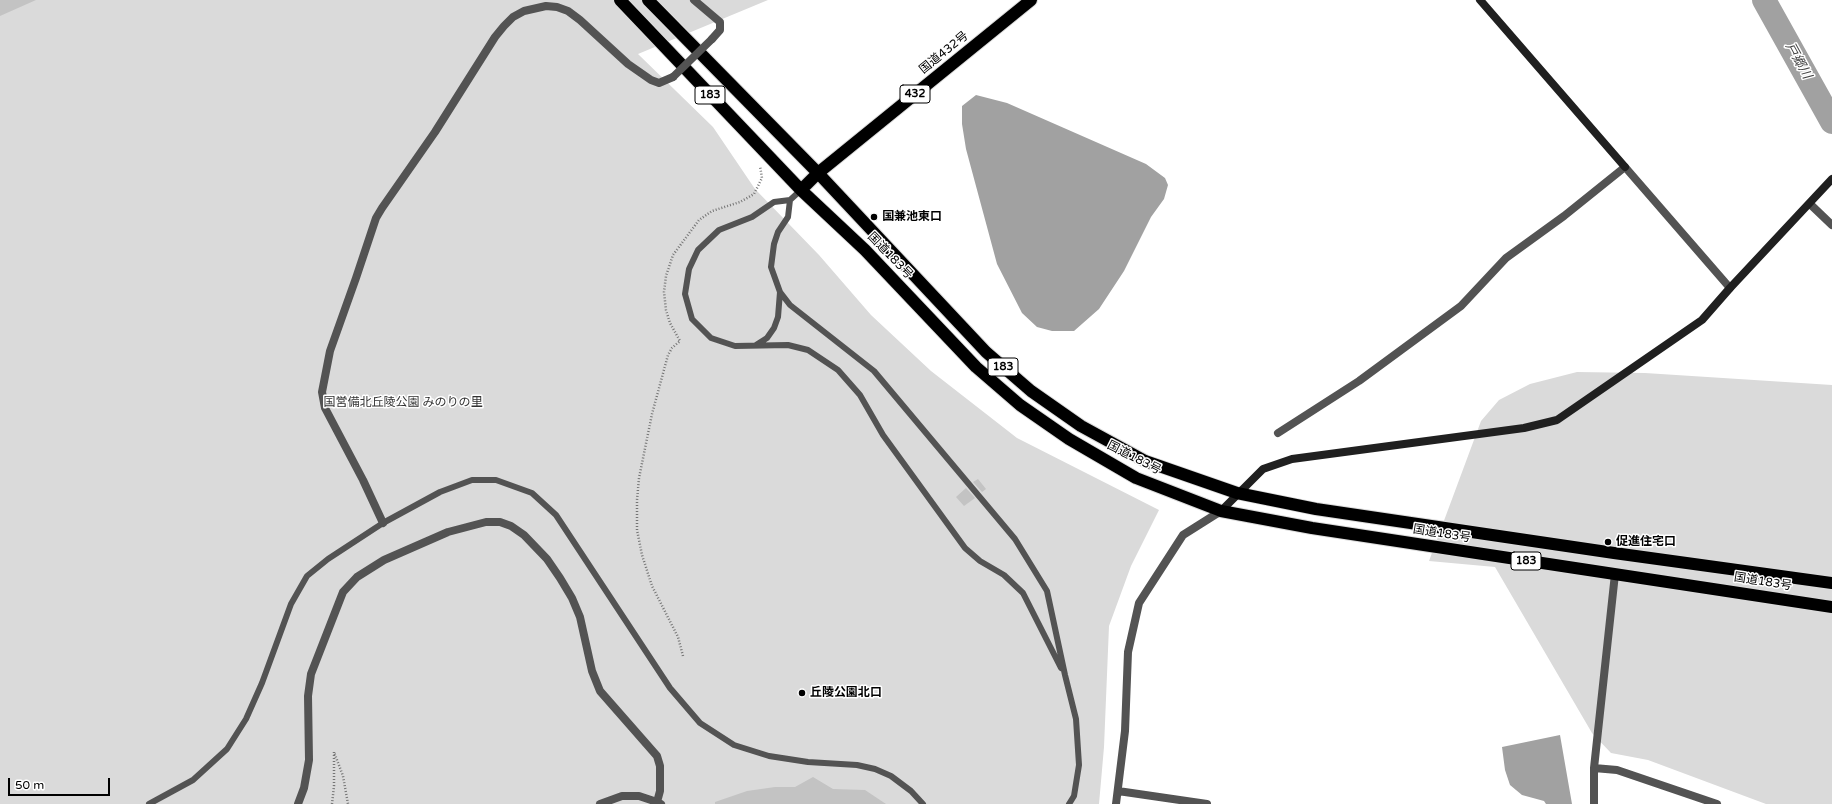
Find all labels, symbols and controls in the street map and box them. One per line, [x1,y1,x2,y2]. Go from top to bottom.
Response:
street label: 国道432号 [917,29,971,77]
water label: 戸郷川 [1782,40,1814,82]
road number: 432 [900,85,930,103]
road number: 183 [695,86,725,104]
place label: 国兼池東口 [882,210,942,224]
marker: 国兼池東口 [869,212,879,222]
street label: 国道183号 [864,230,916,282]
road number: 183 [988,358,1018,376]
park label: 国営備北丘陵公園 みのりの里 [323,396,483,410]
street label: 国道183号 [1105,438,1163,478]
street label: 国道183号 [1412,522,1472,546]
place label: 促進住宅口 [1616,535,1676,549]
marker: 促進住宅口 [1603,537,1613,547]
road number: 183 [1511,552,1541,570]
street label: 国道183号 [1733,570,1793,594]
place label: 丘陵公園北口 [810,686,882,700]
marker: 丘陵公園北口 [797,688,807,698]
scale bar [10,770,112,796]
text: 50 m [15,778,44,792]

